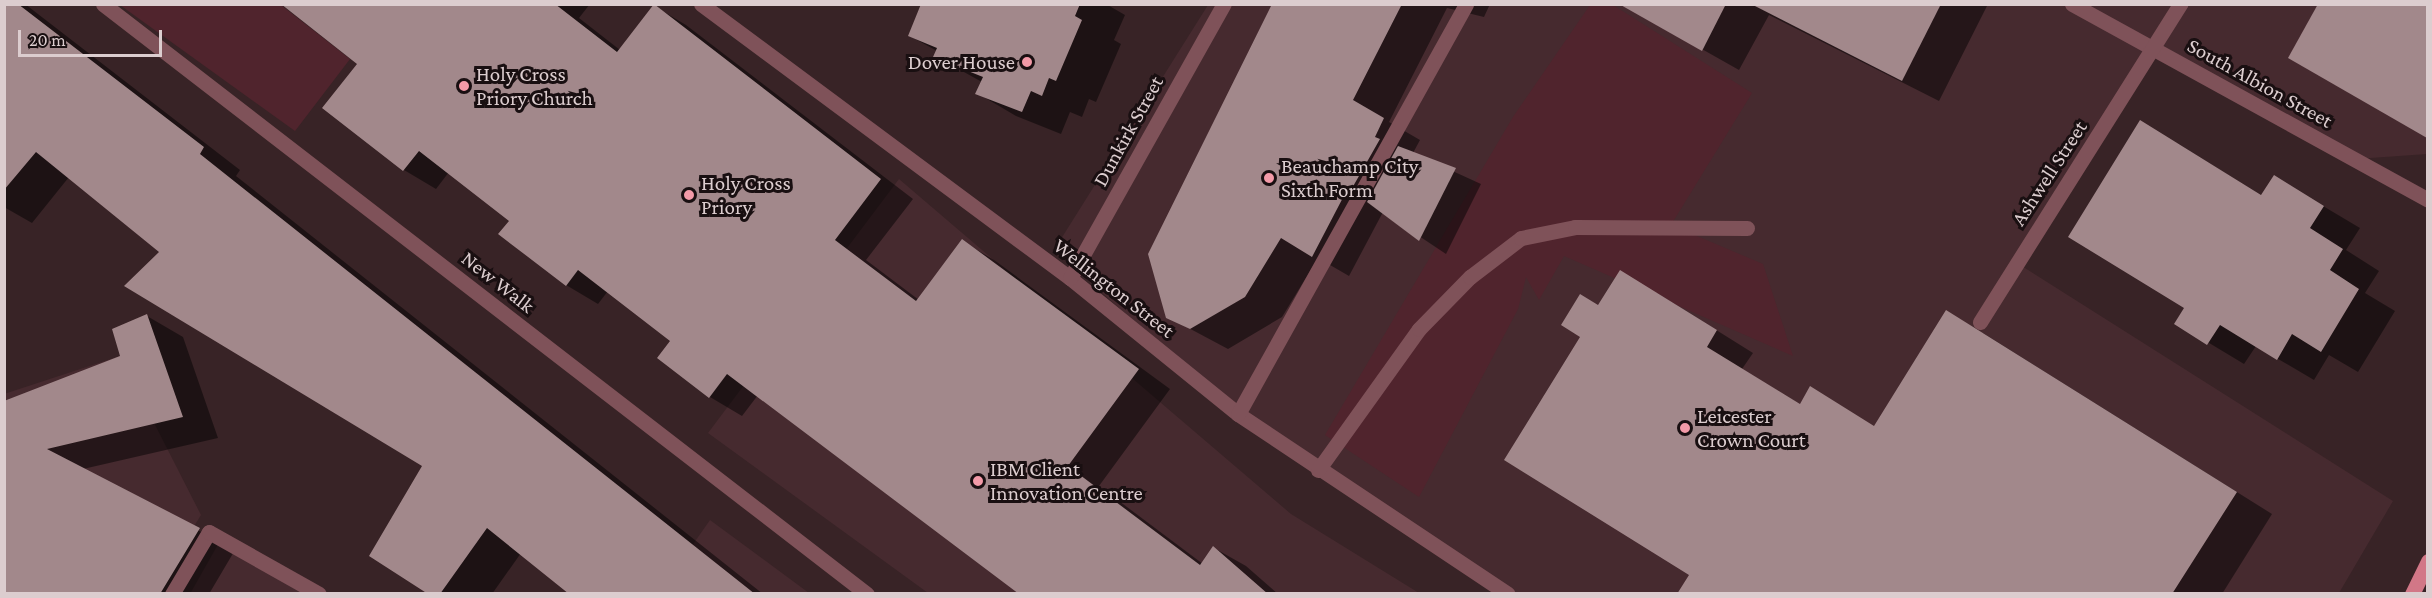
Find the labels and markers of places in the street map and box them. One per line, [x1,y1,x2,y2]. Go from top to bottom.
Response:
place label: Dover House [908,49,1015,75]
marker: Dover House [1020,55,1034,69]
place label: Holy Cross Priory Church [476,61,593,111]
marker: Holy Cross Priory Church [457,79,471,93]
place label: Beauchamp City Sixth Form [1281,153,1418,203]
place label: Holy Cross Priory [701,170,791,220]
marker: Beauchamp City Sixth Form [1262,171,1276,185]
marker: Holy Cross Priory [682,188,696,202]
place label: Leicester Crown Court [1697,403,1806,453]
marker: Leicester Crown Court [1678,421,1692,435]
place label: IBM Client Innovation Centre [990,456,1143,506]
marker: IBM Client Innovation Centre [971,474,985,488]

